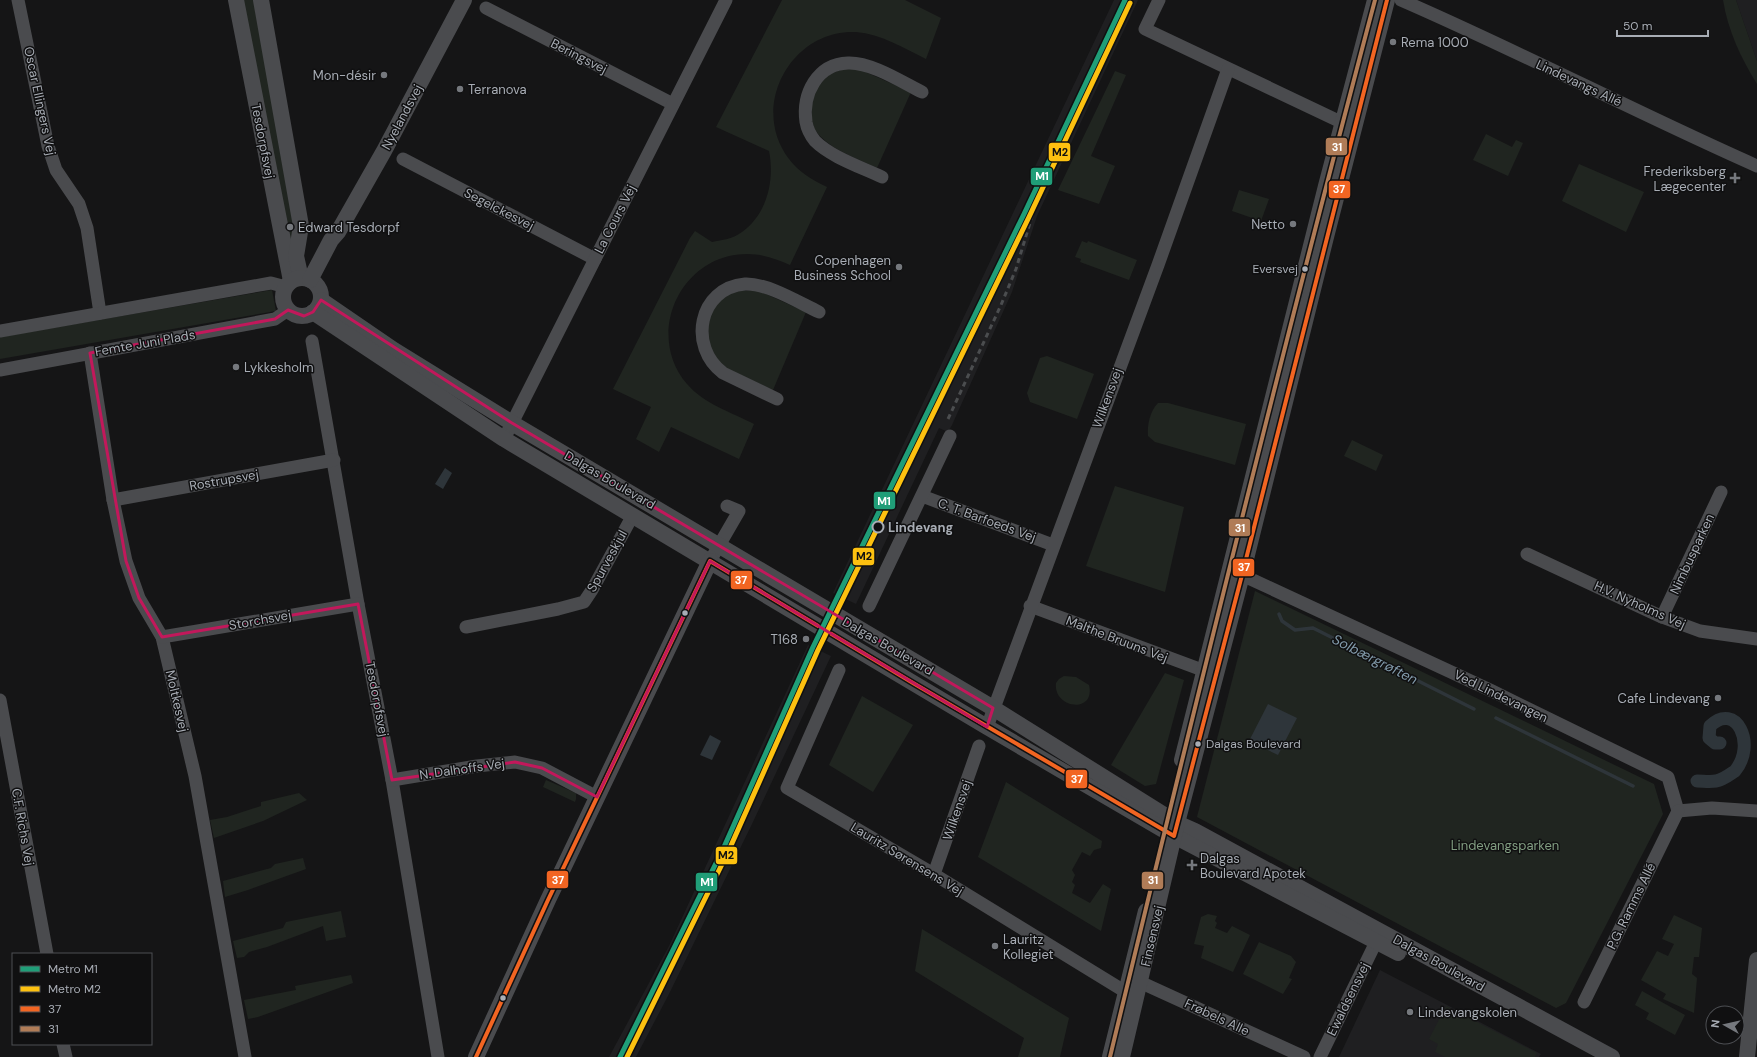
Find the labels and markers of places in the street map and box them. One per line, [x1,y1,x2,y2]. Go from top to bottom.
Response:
place label: Rema 1000 [1401,34,1469,51]
marker: Rema 1000 [1388,37,1398,47]
place label: Mon-désir [313,67,376,84]
marker: Mon-désir [379,70,389,80]
place label: Terranova [468,81,527,98]
marker: Terranova [455,84,465,94]
place label: Frederiksberg Lægecenter [1644,163,1726,195]
marker: Frederiksberg Lægecenter [1729,172,1741,184]
place label: Netto [1251,216,1285,233]
place label: Edward Tesdorpf [298,219,400,236]
marker: Netto [1288,219,1298,229]
marker: Edward Tesdorpf [285,222,295,232]
place label: Copenhagen Business School [794,252,891,284]
place label: Eversvej [1252,261,1298,277]
marker: Copenhagen Business School [894,262,904,272]
marker: Eversvej [1300,264,1310,274]
place label: Lykkesholm [244,359,314,376]
marker: Lykkesholm [231,362,241,372]
place label: Lindevang [888,519,954,536]
marker: Lindevang [871,520,885,534]
unlabelled marker [680,608,690,618]
place label: T168 [771,631,798,648]
marker: T168 [801,634,811,644]
place label: Cafe Lindevang [1618,690,1710,707]
marker: Cafe Lindevang [1713,693,1723,703]
place label: Dalgas Boulevard [1206,736,1301,752]
marker: Dalgas Boulevard [1193,739,1203,749]
place label: Dalgas Boulevard Apotek [1200,850,1306,882]
marker: Dalgas Boulevard Apotek [1187,860,1197,870]
place label: Lauritz Kollegiet [1003,931,1054,963]
marker: Lauritz Kollegiet [990,941,1000,951]
unlabelled marker [498,993,508,1003]
place label: Lindevangskolen [1418,1004,1517,1021]
marker: Lindevangskolen [1405,1007,1415,1017]

